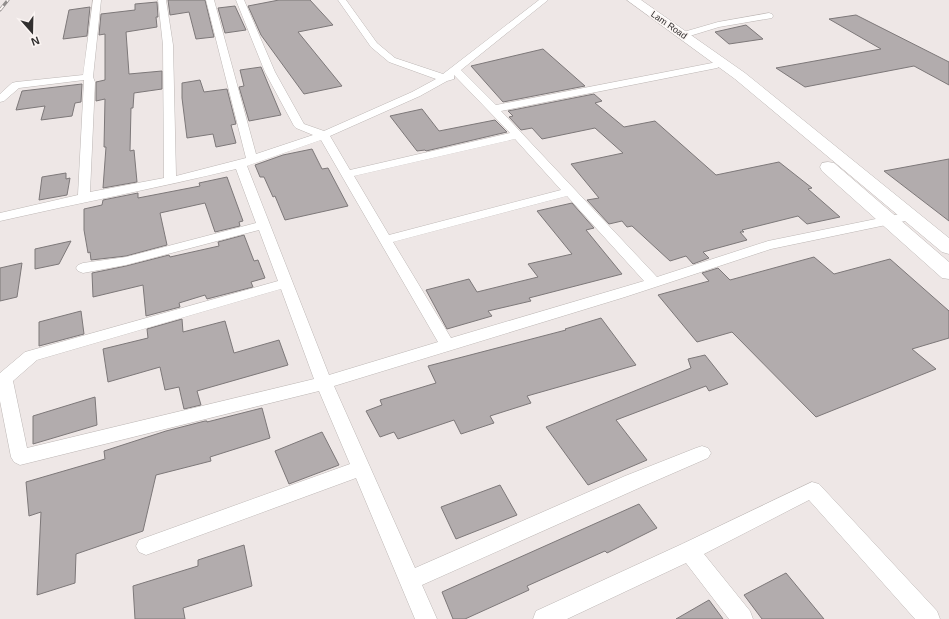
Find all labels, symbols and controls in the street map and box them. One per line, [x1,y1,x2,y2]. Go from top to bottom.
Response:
street label: Lam Road [649,9,689,41]
north arrow [12,12,52,52]
text: N [30,34,41,48]

